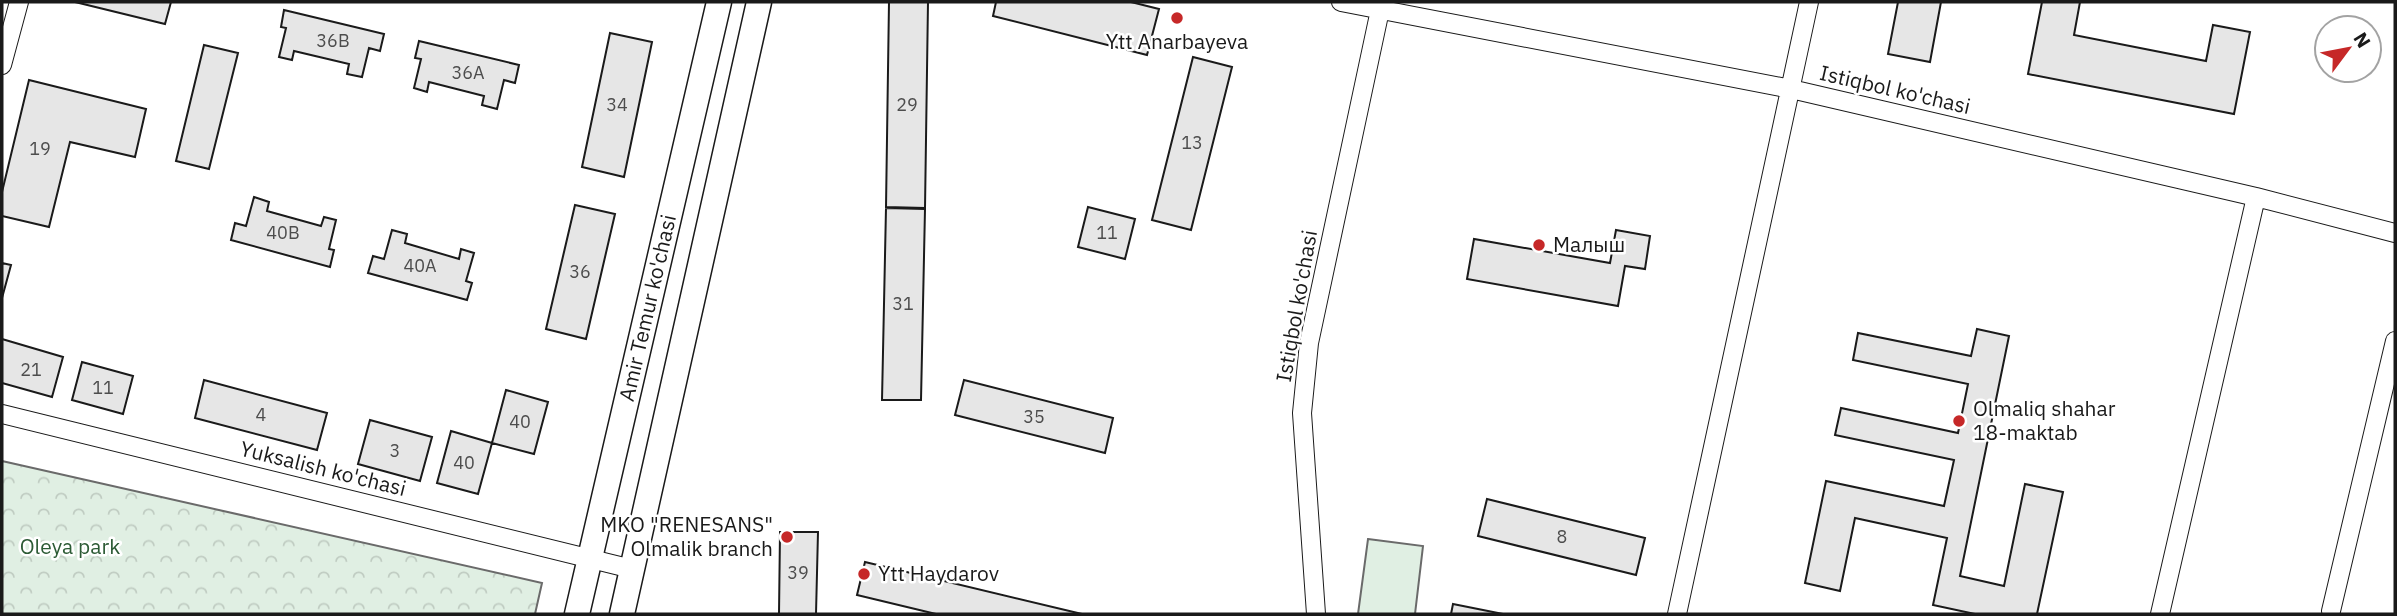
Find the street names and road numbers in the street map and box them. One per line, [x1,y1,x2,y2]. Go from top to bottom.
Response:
street label: Istiqbol ko'chasi [1817,58,1973,120]
street label: Amir Temur ko'chasi [612,212,682,404]
street label: Istiqbol ko'chasi [1269,228,1323,384]
street label: Yuksalish ko'chasi [237,434,409,502]

